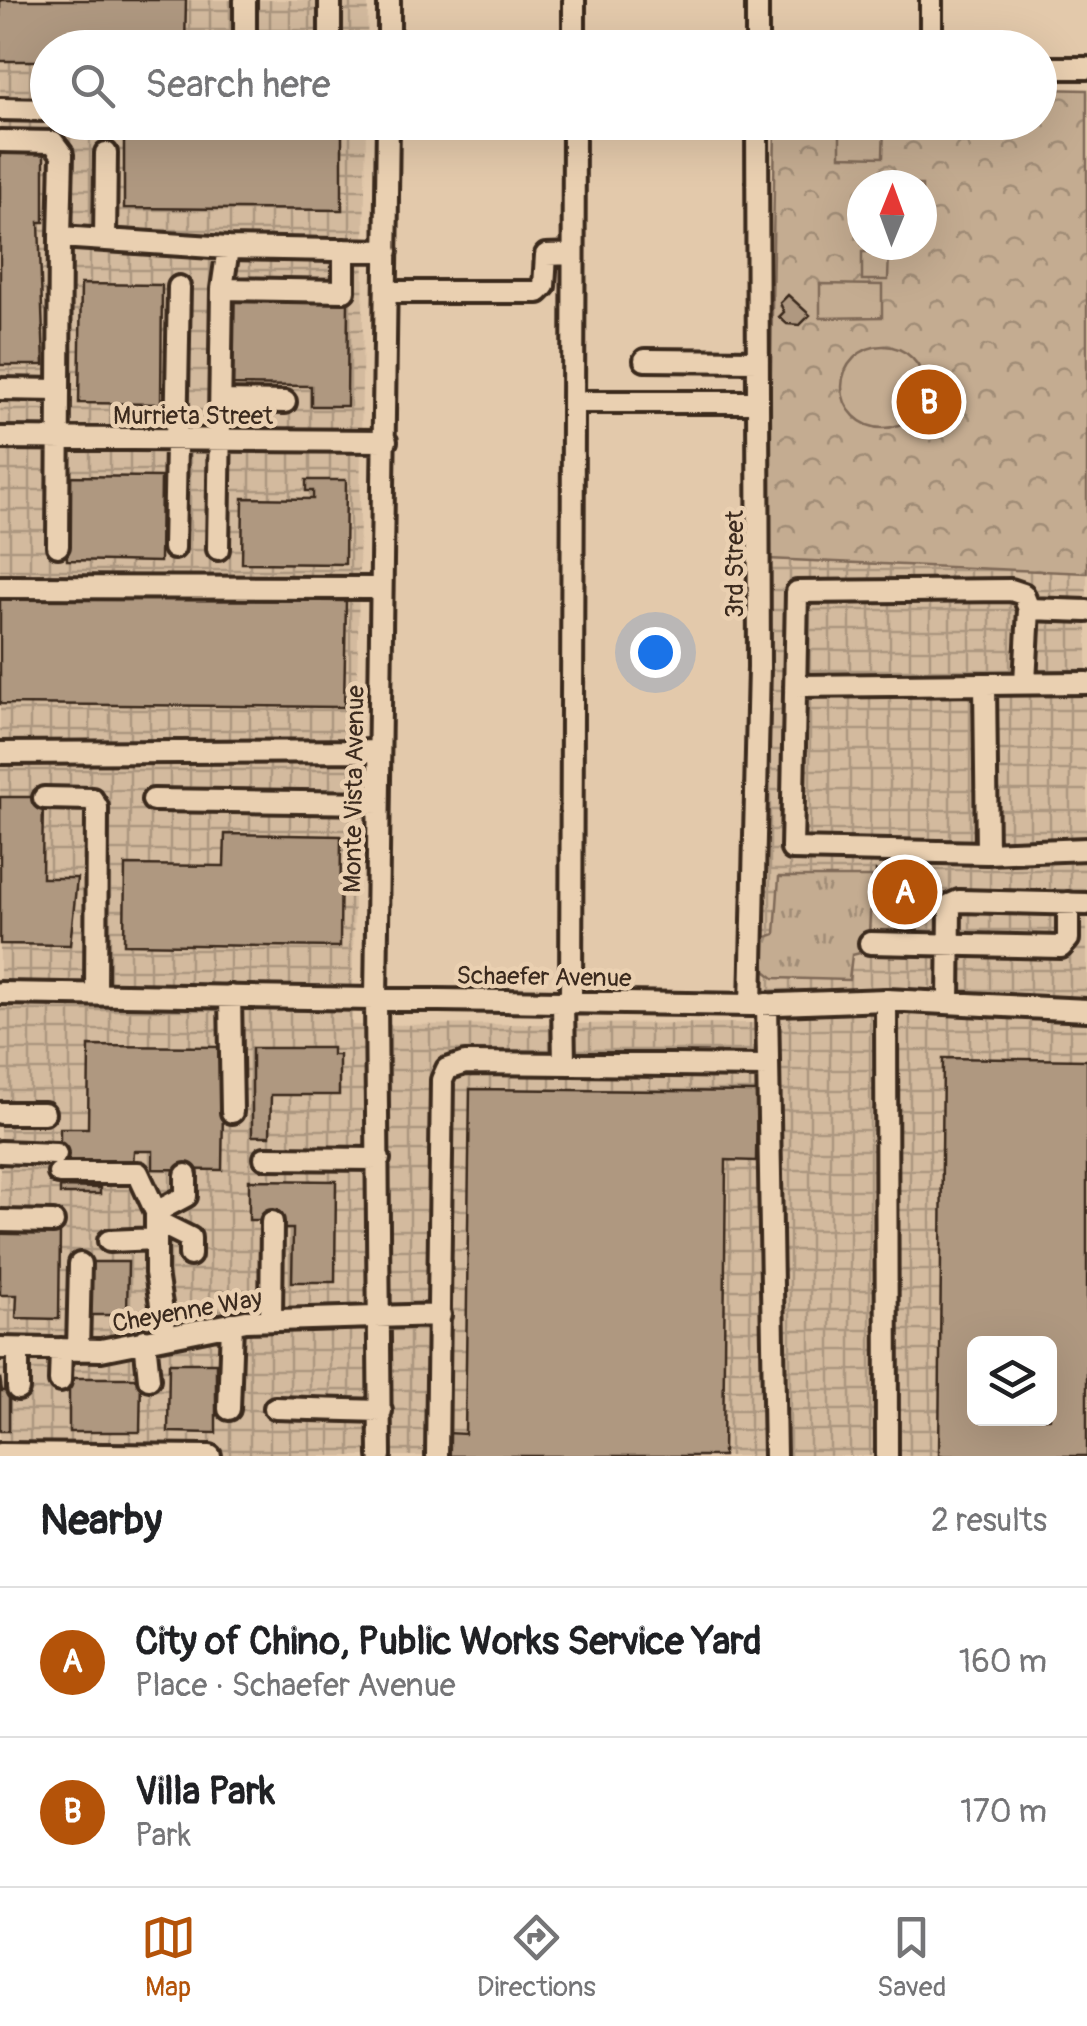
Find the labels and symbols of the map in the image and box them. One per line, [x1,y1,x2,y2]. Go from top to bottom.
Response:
north arrow [847,170,937,260]
pin: B [896,364,962,440]
street label: Murrieta Street [113,401,274,432]
street label: 3rd Street [720,509,751,618]
your location [630,627,681,678]
street label: Monte Vista Avenue [337,684,372,893]
pin: A [872,854,938,930]
street label: Schaefer Avenue [456,960,632,995]
street label: Cheyenne Way [110,1283,265,1340]

